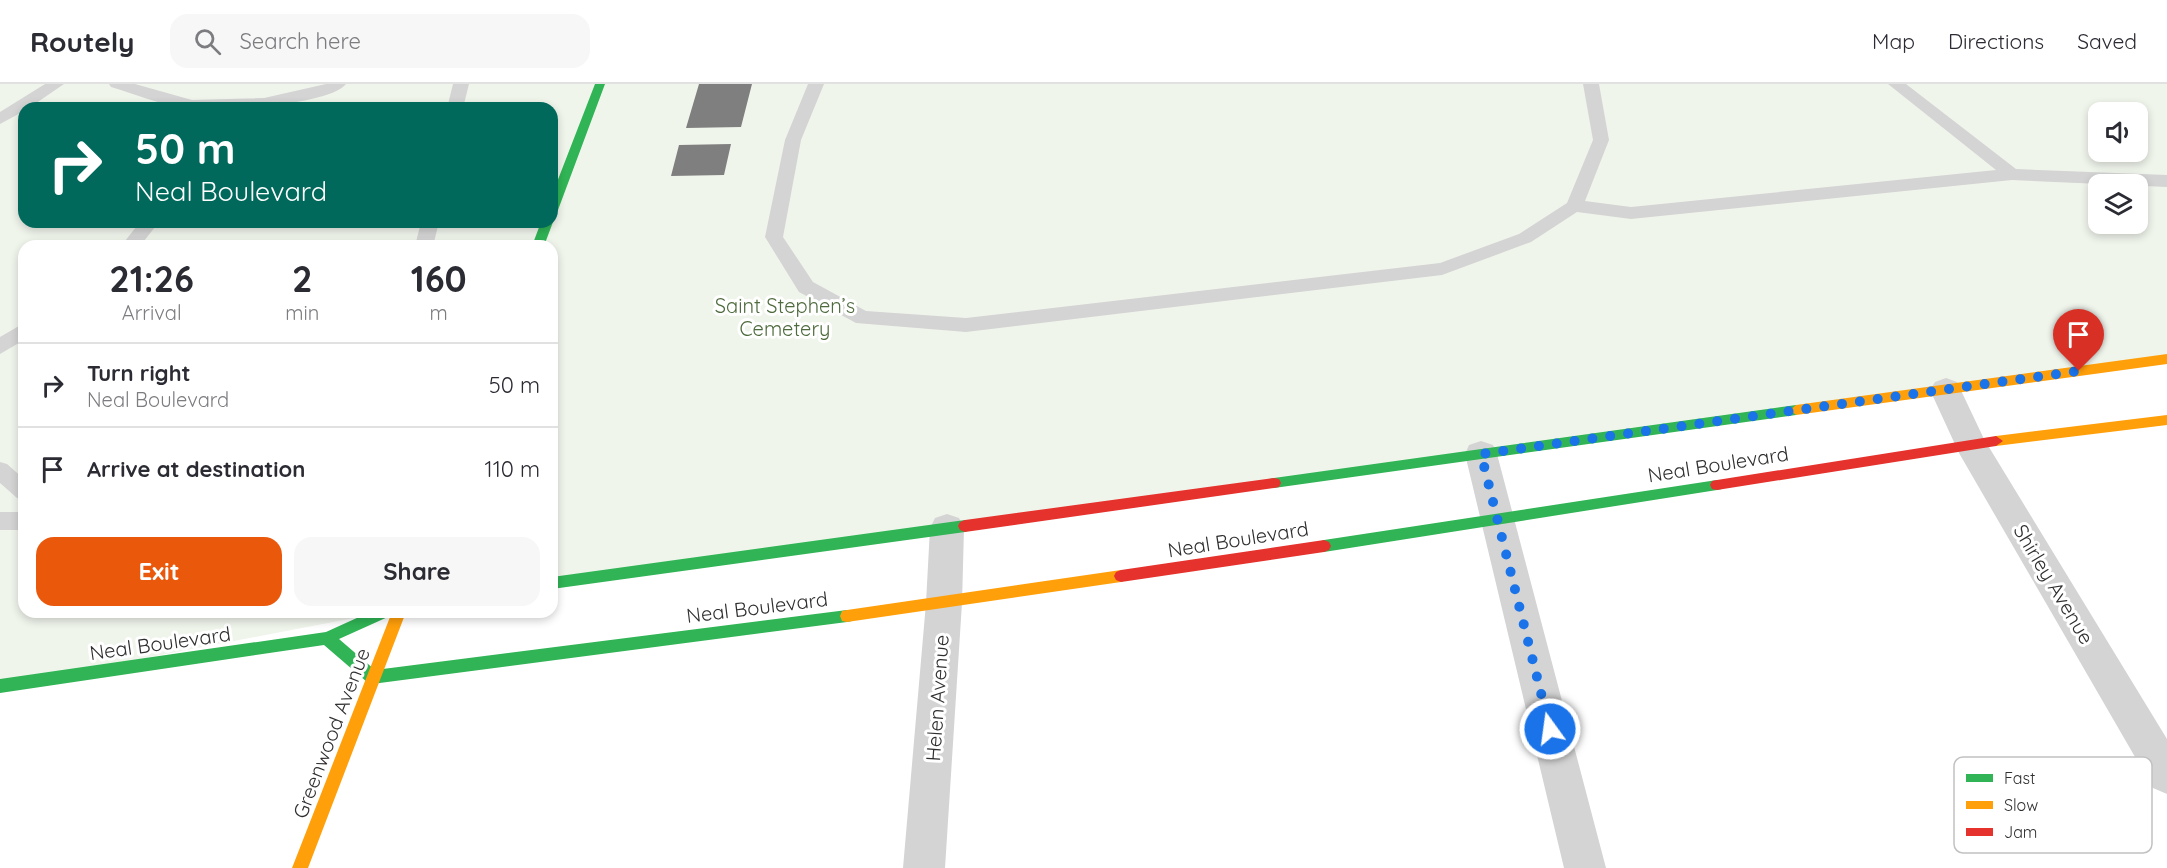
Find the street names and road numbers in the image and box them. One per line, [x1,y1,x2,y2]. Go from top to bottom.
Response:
street label: Neal Boulevard [1646,441,1790,487]
street label: Neal Boulevard [1166,516,1310,562]
street label: Shirley Avenue [2008,520,2100,648]
street label: Neal Boulevard [685,586,829,628]
street label: Neal Boulevard [88,621,232,665]
street label: Helen Avenue [920,634,954,762]
street label: Greenwood Avenue [287,644,375,822]

